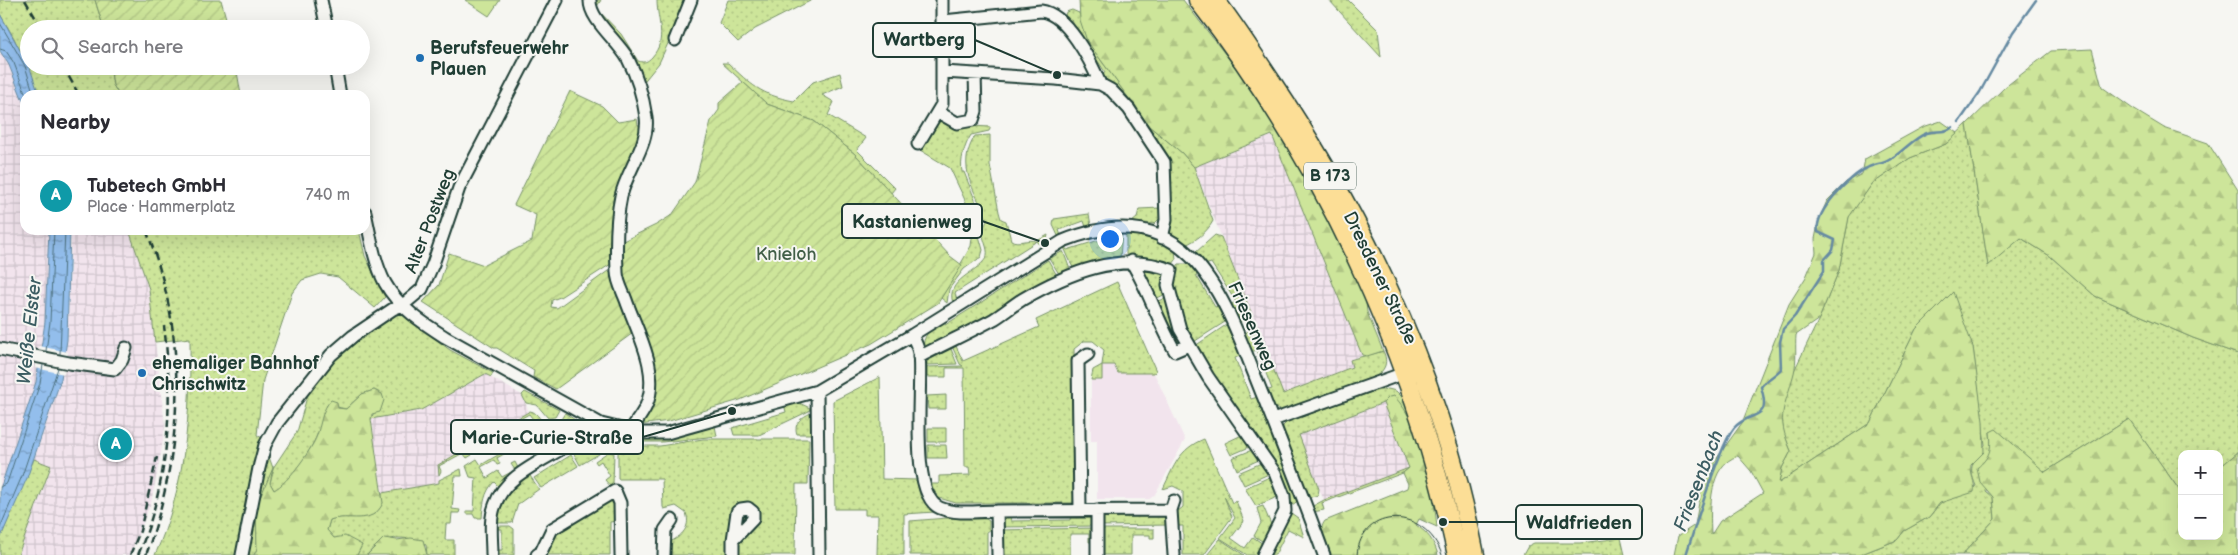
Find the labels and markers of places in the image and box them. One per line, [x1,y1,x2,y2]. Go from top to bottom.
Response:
callout: Wartberg [873,23,975,57]
place label: Berufsfeuerwehr Plauen [430,38,570,80]
marker: Berufsfeuerwehr Plauen [414,52,426,64]
callout: Kastanienweg [842,204,982,238]
place label: ehemaliger Bahnhof Chrischwitz [152,353,320,395]
marker: ehemaliger Bahnhof Chrischwitz [136,367,148,379]
callout: Marie-Curie-Straße [451,420,643,454]
pin: A [100,425,132,463]
callout: Waldfrieden [1516,505,1642,539]

